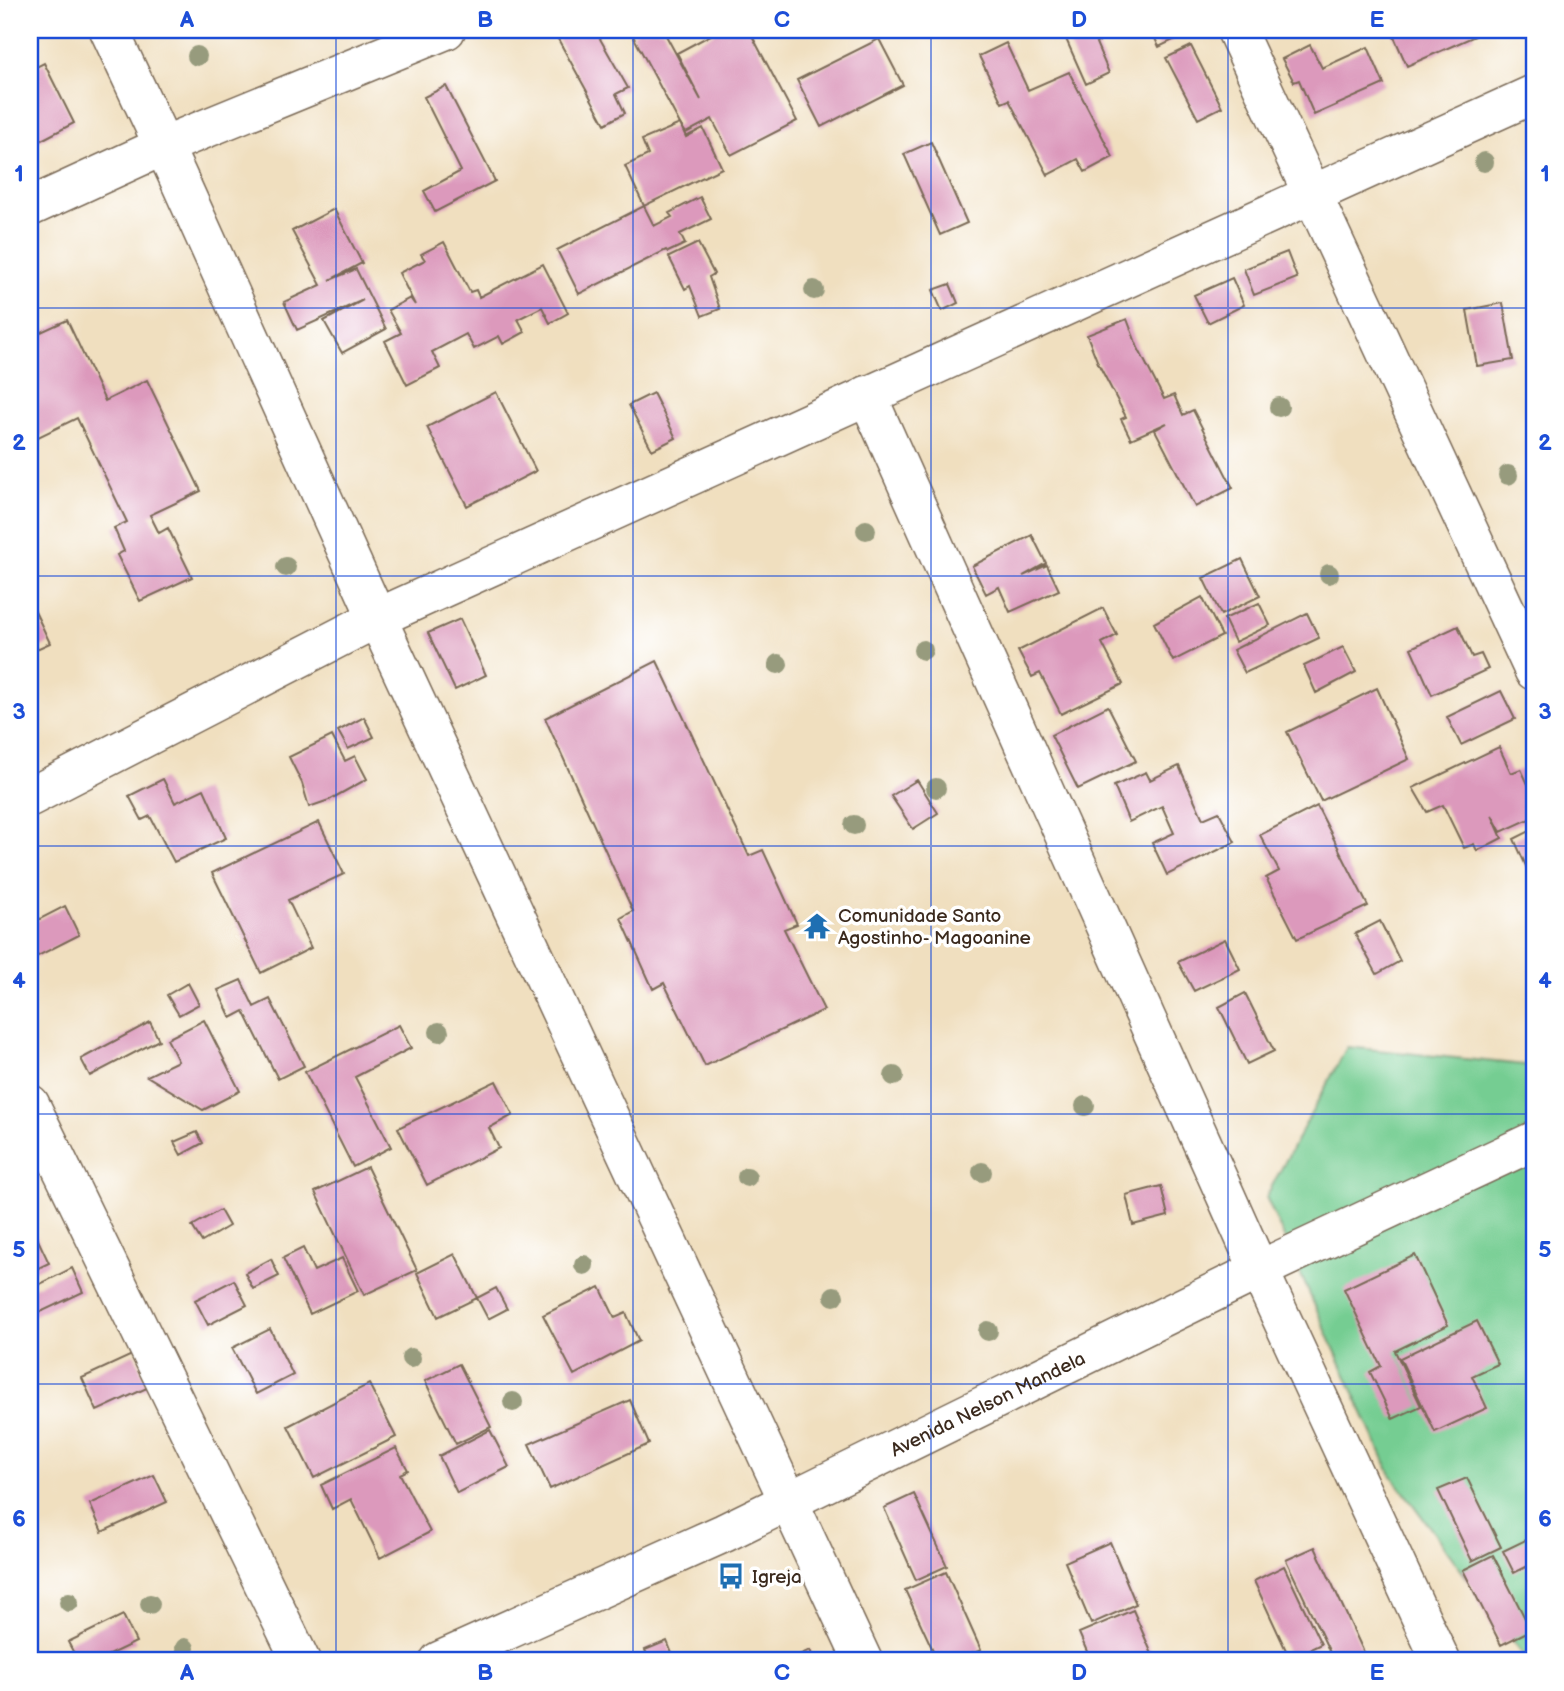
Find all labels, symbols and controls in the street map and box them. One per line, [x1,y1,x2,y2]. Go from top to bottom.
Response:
text: A [179,6,195,34]
text: B [477,6,493,34]
text: C [774,6,790,34]
text: D [1071,6,1087,34]
text: E [1370,6,1385,34]
text: 1 [14,160,24,188]
text: 1 [1540,160,1550,188]
text: 2 [12,429,26,457]
text: 2 [1538,429,1552,457]
text: 3 [12,698,26,726]
text: 3 [1538,698,1552,726]
place label: Comunidade Santo Agostinho- Magoanine [838,905,1031,950]
temple icon: Comunidade Santo Agostinho- Magoanine [802,911,832,941]
text: 4 [12,967,26,995]
text: 4 [1538,967,1552,995]
text: 5 [12,1236,26,1264]
text: 5 [1538,1236,1552,1264]
street label: Avenida Nelson Mandela [887,1347,1089,1462]
text: 6 [12,1505,26,1533]
text: 6 [1538,1505,1552,1533]
bus stop icon: Igreja [716,1561,746,1591]
place label: Igreja [752,1566,802,1589]
text: A [179,1659,195,1687]
text: B [477,1659,493,1687]
text: C [774,1659,790,1687]
text: D [1071,1659,1087,1687]
text: E [1370,1659,1385,1687]

